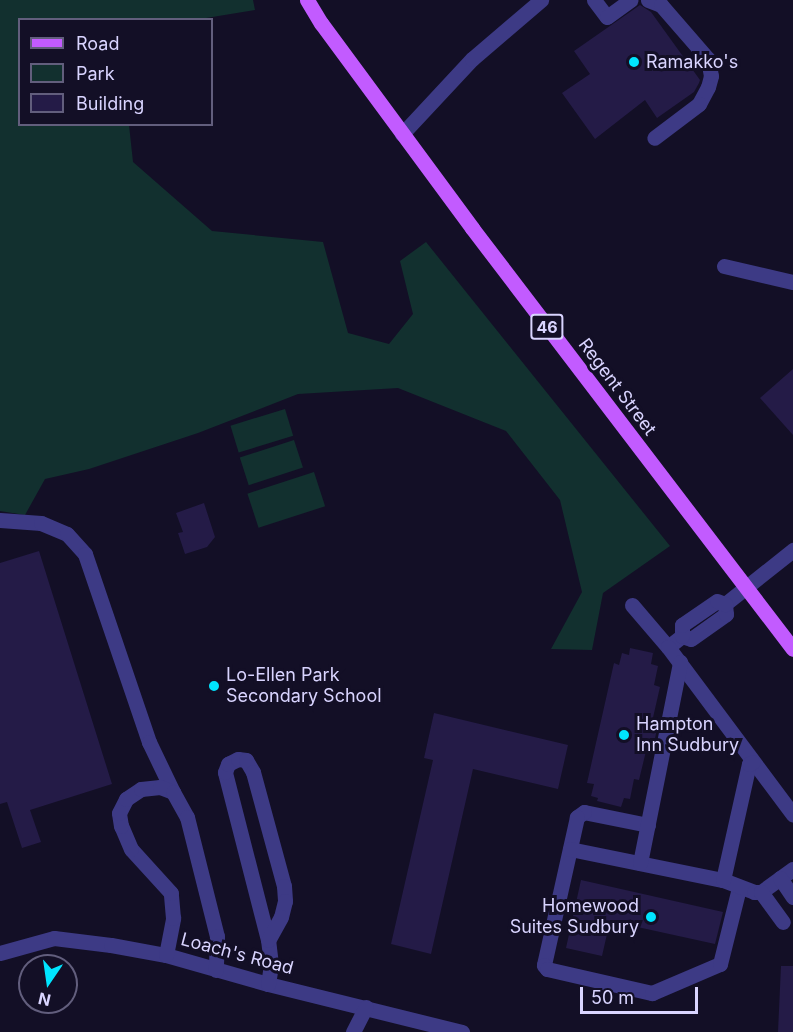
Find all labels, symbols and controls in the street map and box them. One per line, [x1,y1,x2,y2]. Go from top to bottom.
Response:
legend [18,18,213,126]
text: Road [76,33,119,54]
place label: Ramakko's [646,51,738,73]
marker: Ramakko's [627,55,641,69]
text: Park [76,63,115,84]
text: Building [76,93,144,114]
road number: 46 [529,314,565,340]
street label: Regent Street [574,334,660,440]
place label: Lo-Ellen Park Secondary School [226,665,382,708]
marker: Lo-Ellen Park Secondary School [207,679,221,693]
place label: Hampton Inn Sudbury [636,714,739,756]
marker: Hampton Inn Sudbury [617,728,631,742]
place label: Homewood Suites Sudbury [510,896,639,938]
marker: Homewood Suites Sudbury [644,910,658,924]
street label: Loach's Road [178,929,296,979]
north arrow [18,954,78,1014]
scale bar [583,975,702,1013]
text: 50 m [591,987,634,1008]
text: N [36,988,53,1011]

